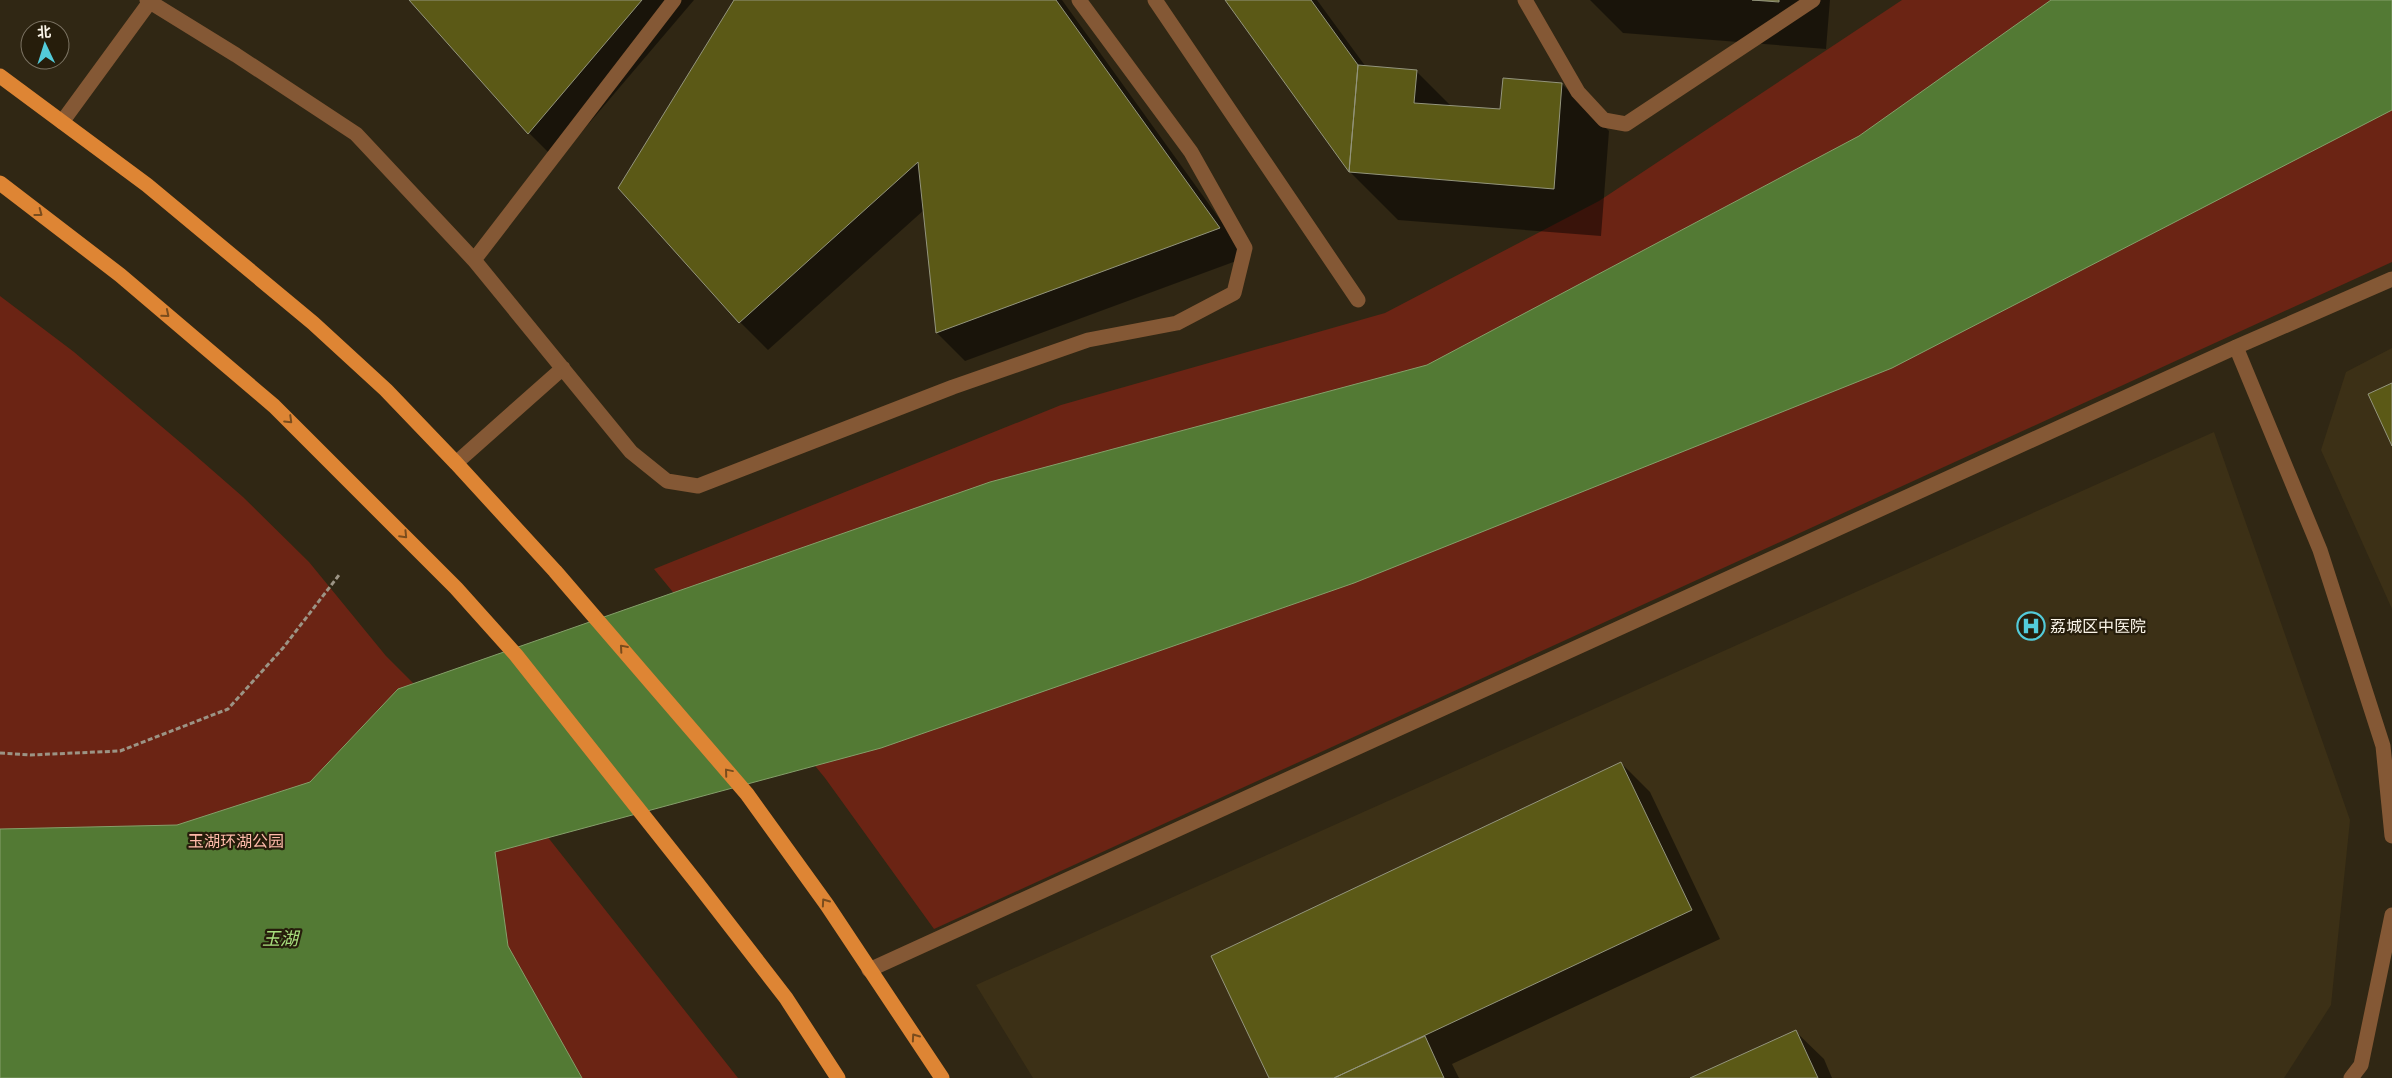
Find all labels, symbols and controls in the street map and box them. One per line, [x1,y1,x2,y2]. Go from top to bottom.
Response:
north arrow [20,20,70,70]
text: 北 [36,23,52,41]
one-way arrow [33,207,43,216]
one-way arrow [160,308,169,316]
one-way arrow [283,415,292,424]
one-way arrow [398,529,407,538]
hospital icon: 荔城区中医院 [2016,611,2046,641]
place label: 荔城区中医院 [2050,615,2146,637]
one-way arrow [619,645,628,654]
one-way arrow [725,768,734,777]
park label: 玉湖环湖公园 [188,830,284,852]
one-way arrow [822,898,831,908]
water label: 玉湖 [262,926,301,951]
one-way arrow [912,1034,921,1043]

